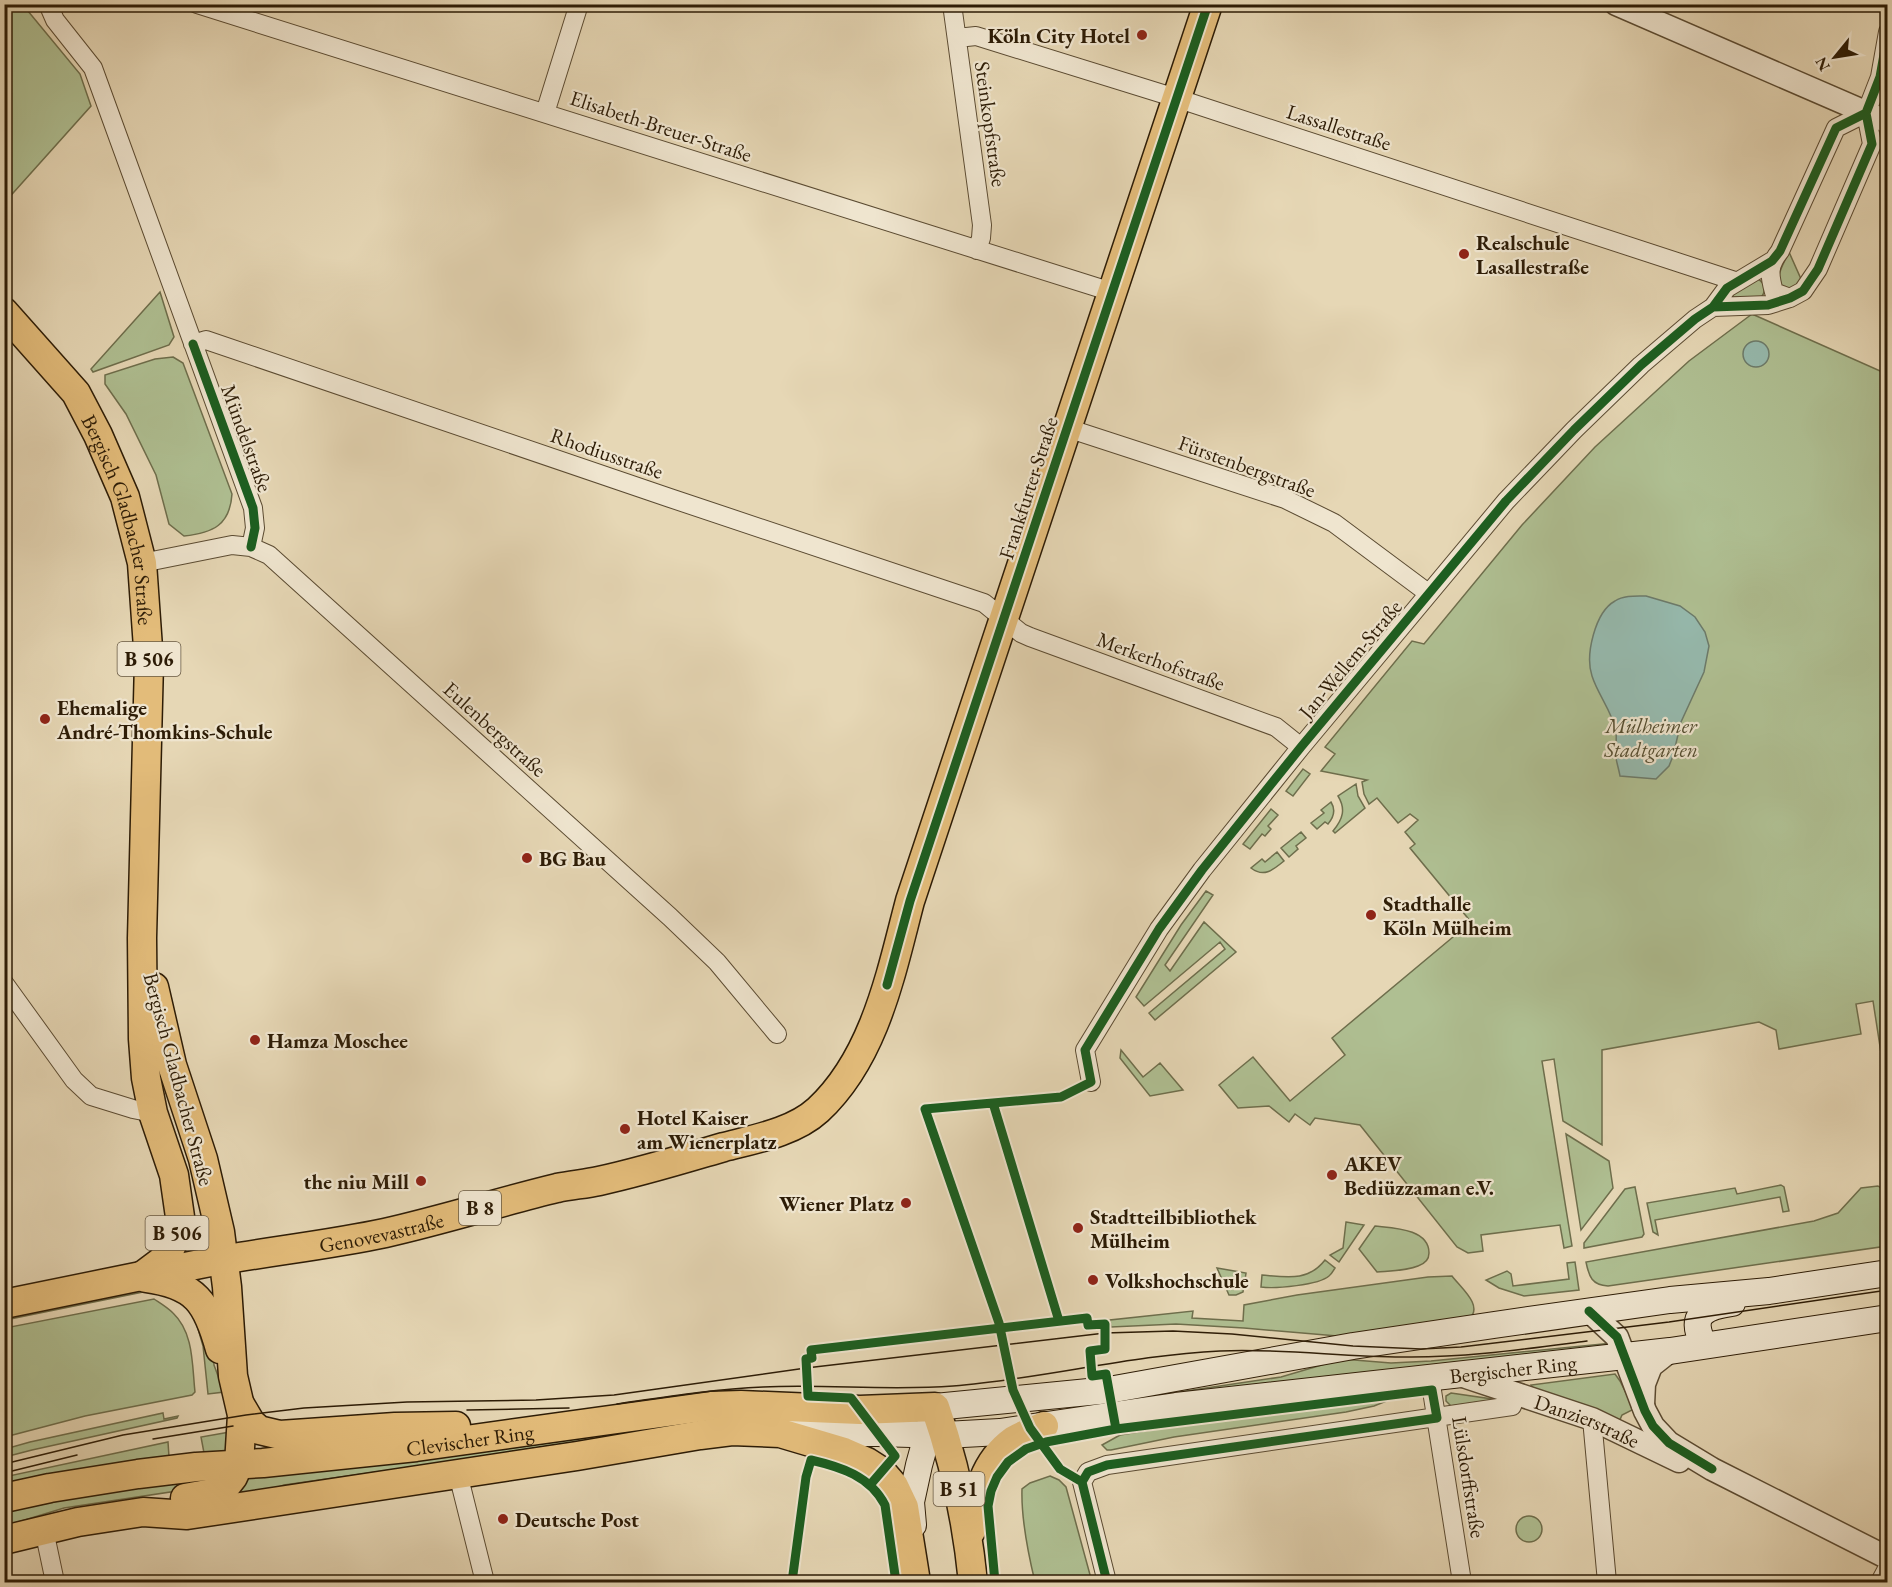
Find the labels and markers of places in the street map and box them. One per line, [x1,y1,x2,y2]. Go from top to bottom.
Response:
place label: Köln City Hotel [987,22,1130,49]
marker: Köln City Hotel [1135,28,1149,42]
place label: Realschule Lasallestraße [1476,229,1589,280]
marker: Realschule Lasallestraße [1457,247,1471,261]
place label: Ehemalige André-Thomkins-Schule [56,694,273,745]
marker: Ehemalige André-Thomkins-Schule [38,712,52,726]
place label: BG Bau [539,845,607,872]
marker: BG Bau [520,851,534,865]
place label: Stadthalle Köln Mülheim [1383,890,1512,941]
marker: Stadthalle Köln Mülheim [1364,908,1378,922]
place label: Hamza Moschee [267,1027,408,1054]
marker: Hamza Moschee [248,1033,262,1047]
place label: Hotel Kaiser am Wienerplatz [637,1104,777,1155]
marker: Hotel Kaiser am Wienerplatz [618,1122,632,1136]
place label: AKEV Bediüzzaman e.V. [1343,1150,1494,1201]
place label: the niu Mill [304,1168,409,1195]
marker: AKEV Bediüzzaman e.V. [1325,1168,1339,1182]
marker: the niu Mill [414,1174,428,1188]
place label: Wiener Platz [779,1190,894,1217]
marker: Wiener Platz [899,1196,913,1210]
place label: Stadtteilbibliothek Mülheim [1090,1203,1257,1254]
marker: Stadtteilbibliothek Mülheim [1071,1221,1085,1235]
place label: Volkshochschule [1105,1267,1249,1294]
marker: Volkshochschule [1086,1273,1100,1287]
place label: Deutsche Post [515,1506,639,1533]
marker: Deutsche Post [496,1512,510,1526]

